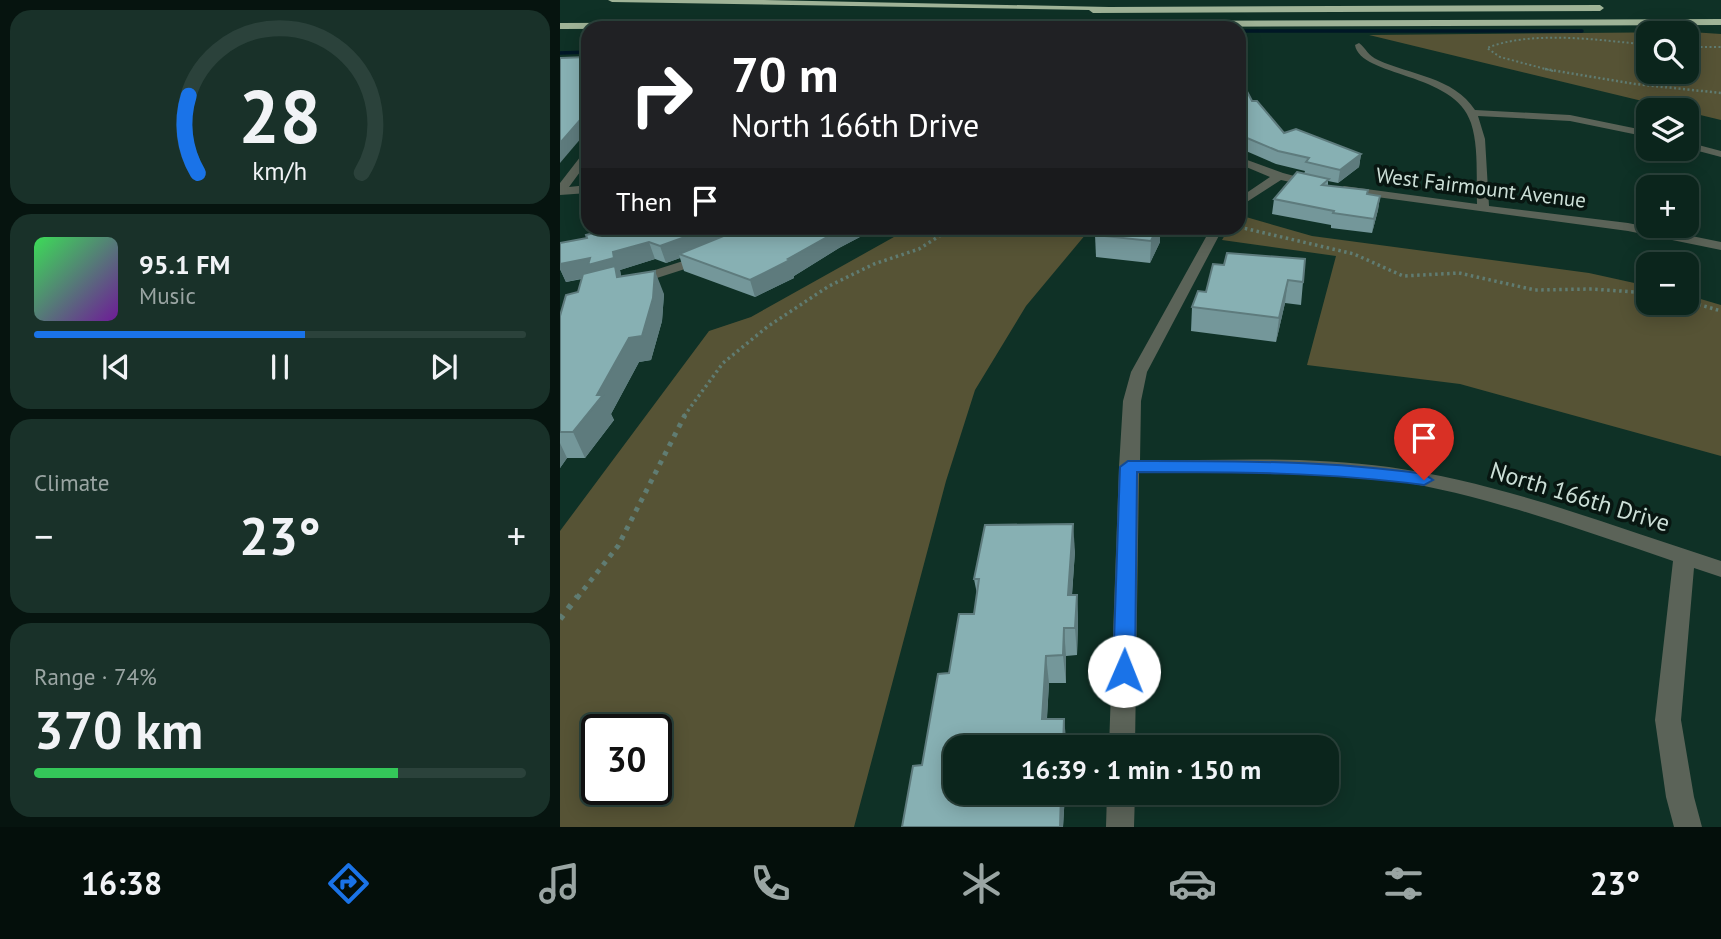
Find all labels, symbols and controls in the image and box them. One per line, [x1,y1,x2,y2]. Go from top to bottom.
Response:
map controls [1636,21,1699,315]
button: search [1636,21,1699,84]
text: 70 m [731,42,838,106]
icon: right [616,49,707,140]
text: 28 [239,70,321,164]
button: layers [1636,98,1699,161]
text: North 166th Drive [731,104,979,146]
text: km/h [253,155,307,187]
street label: West Fairmount Avenue [1374,161,1588,214]
button: + [1636,175,1699,238]
icon: arrive [686,182,724,220]
text: Then [616,185,672,218]
text: 95.1 FM [139,248,230,281]
button: − [1636,252,1699,315]
text: Music [139,281,196,310]
icon: previous [97,348,135,386]
icon: pause [261,348,299,386]
icon: next [425,348,463,386]
pin [1394,408,1454,480]
icon: arrive [1405,419,1443,457]
street label: North 166th Drive [1487,454,1674,539]
text: Climate [34,468,109,497]
text: 23° [239,502,321,569]
text: − [34,511,53,560]
text: + [507,511,526,560]
position arrow [1087,634,1161,708]
text: Range · 74% [34,662,157,691]
text: 370 km [34,696,203,763]
speed limit sign: 30 [581,714,672,805]
text: 16:39 · 1 min · 150 m [1021,753,1261,786]
icon: directions [324,859,373,908]
icon: music [535,859,584,908]
icon: phone [746,859,795,908]
icon: climate [957,859,1006,908]
icon: car [1168,859,1217,908]
icon: filters [1379,859,1428,908]
text: 16:38 [81,862,162,904]
text: 23° [1590,862,1640,904]

